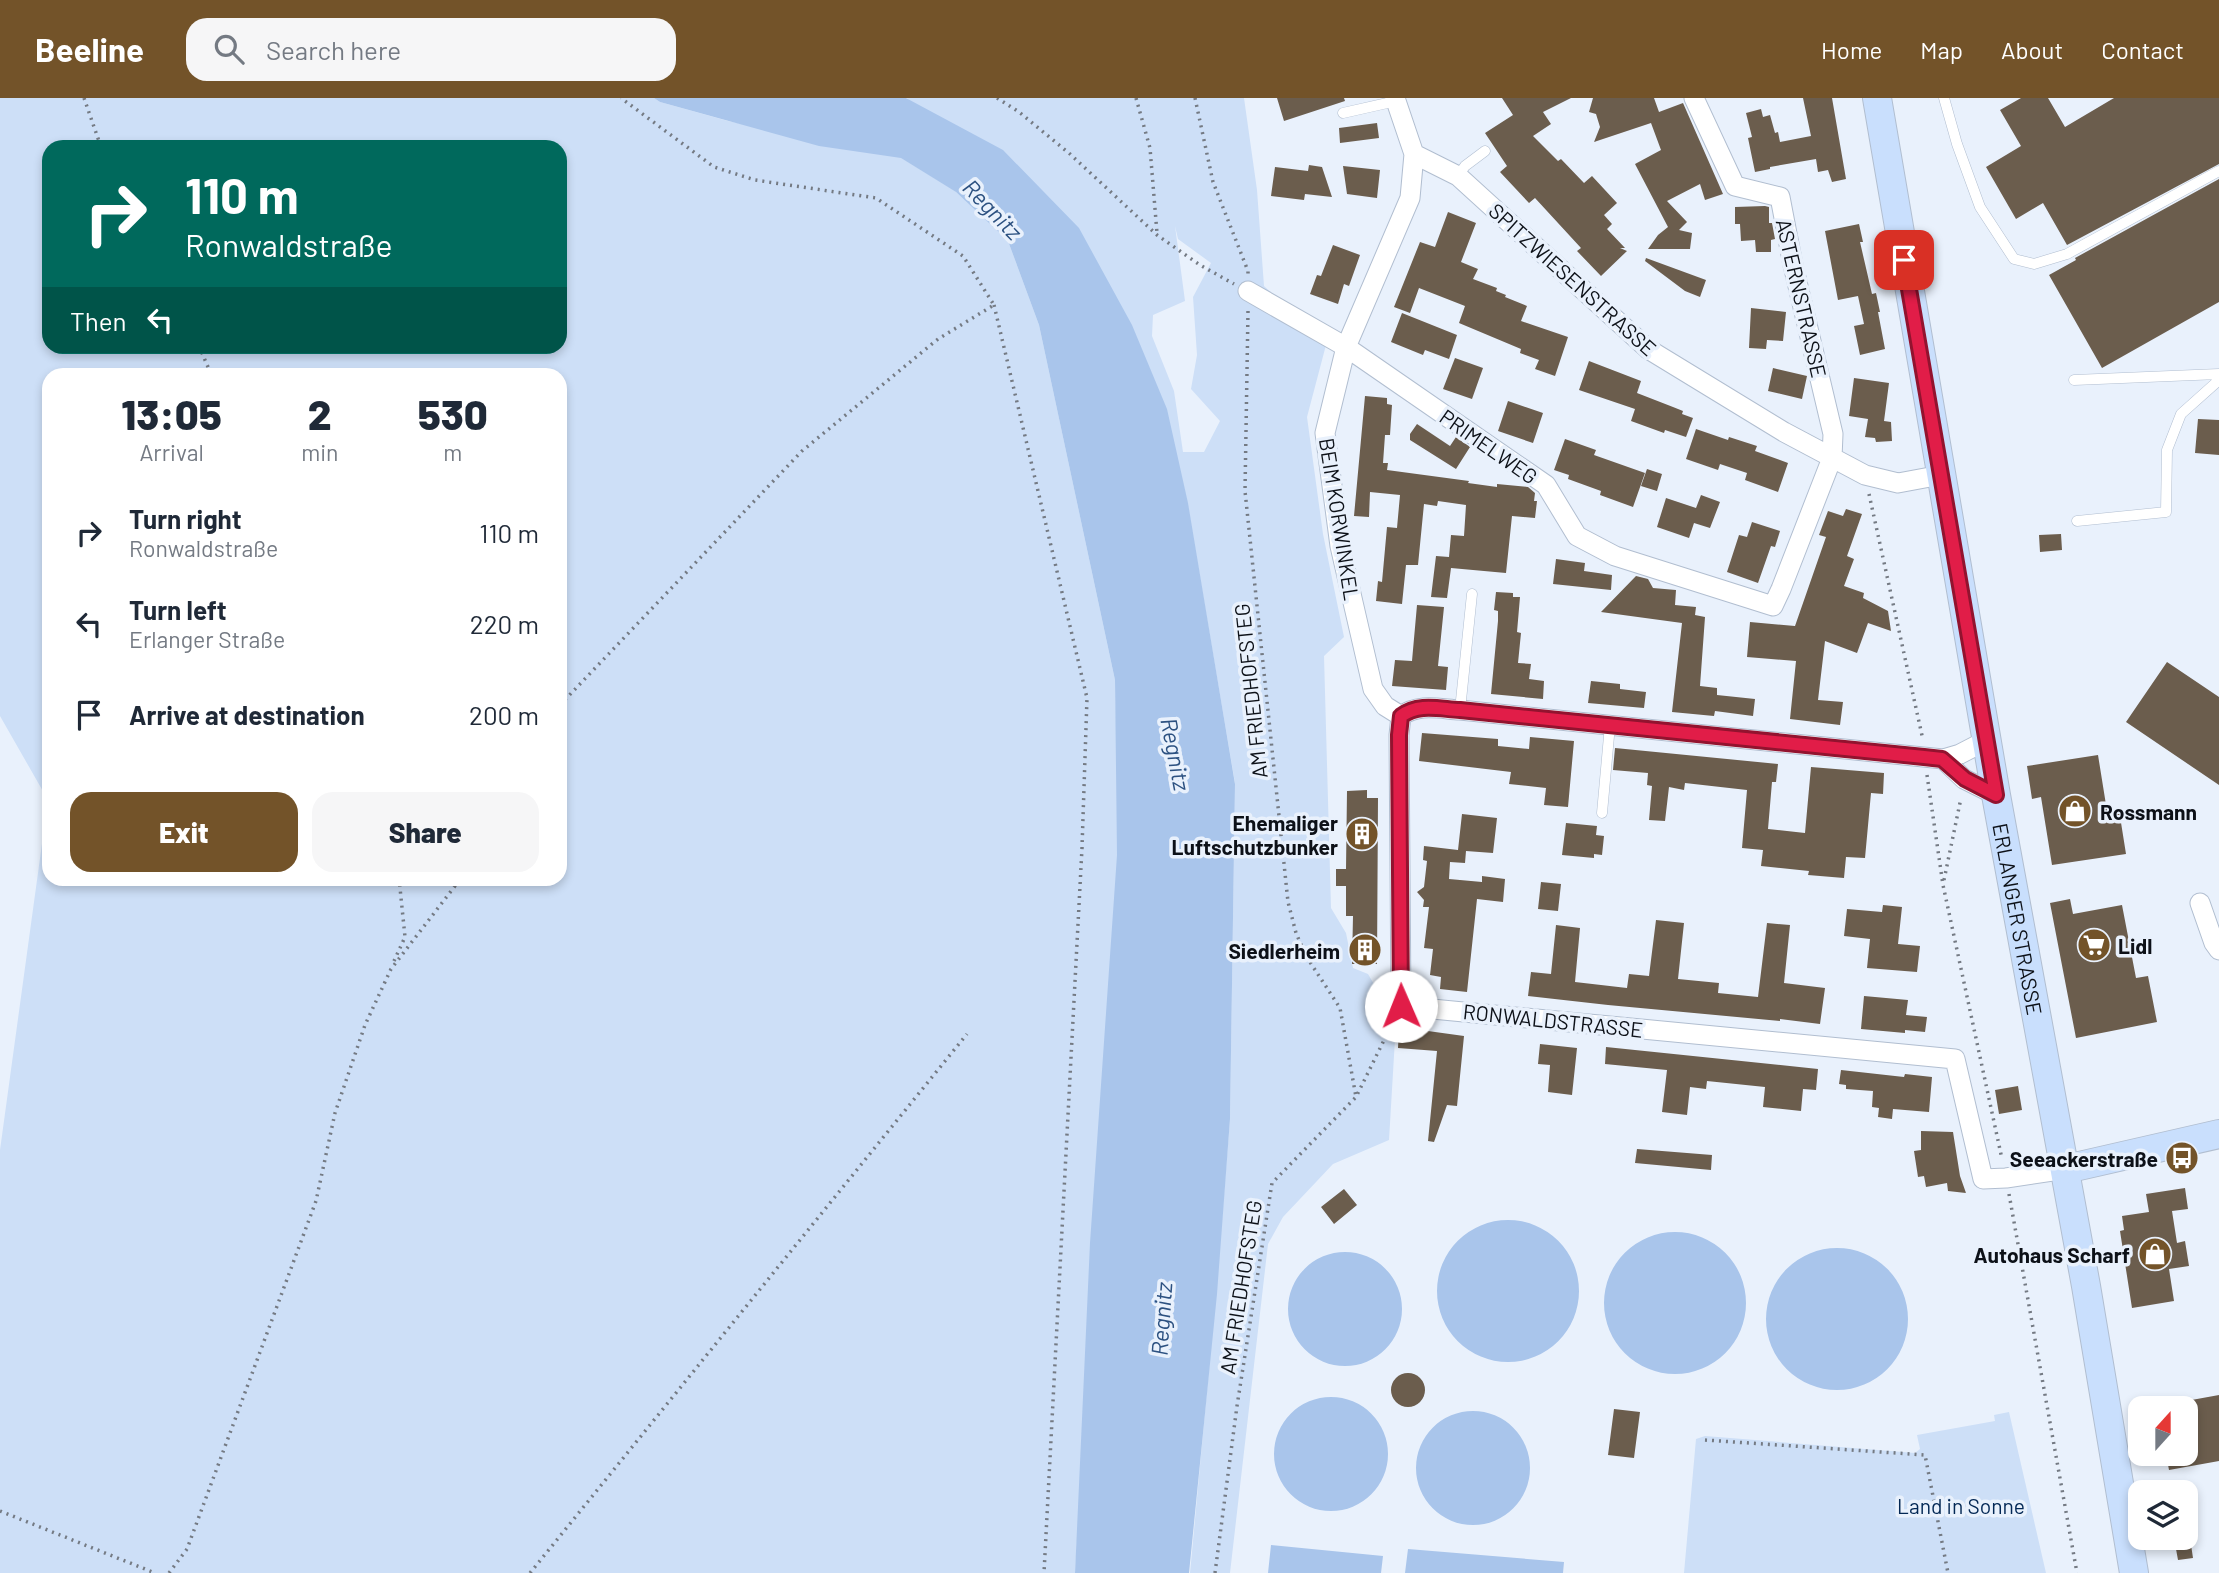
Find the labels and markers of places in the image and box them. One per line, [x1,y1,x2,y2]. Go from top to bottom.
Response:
pin [1874,230,1934,290]
shop icon: Rossmann [2056,792,2094,830]
place label: Rossmann [2100,799,2197,824]
place label: Ehemaliger Luftschutzbunker [1172,810,1338,859]
building icon: Ehemaliger Luftschutzbunker [1343,815,1381,853]
supermarket icon: Lidl [2075,926,2113,964]
building icon: Siedlerheim [1346,931,1384,969]
place label: Lidl [2118,933,2152,958]
place label: Siedlerheim [1228,938,1340,963]
bus stop icon: Seeackerstraße [2163,1139,2201,1177]
place label: Seeackerstraße [2010,1146,2158,1171]
shop icon: Autohaus Scharf [2136,1235,2174,1273]
place label: Autohaus Scharf [1974,1242,2130,1267]

